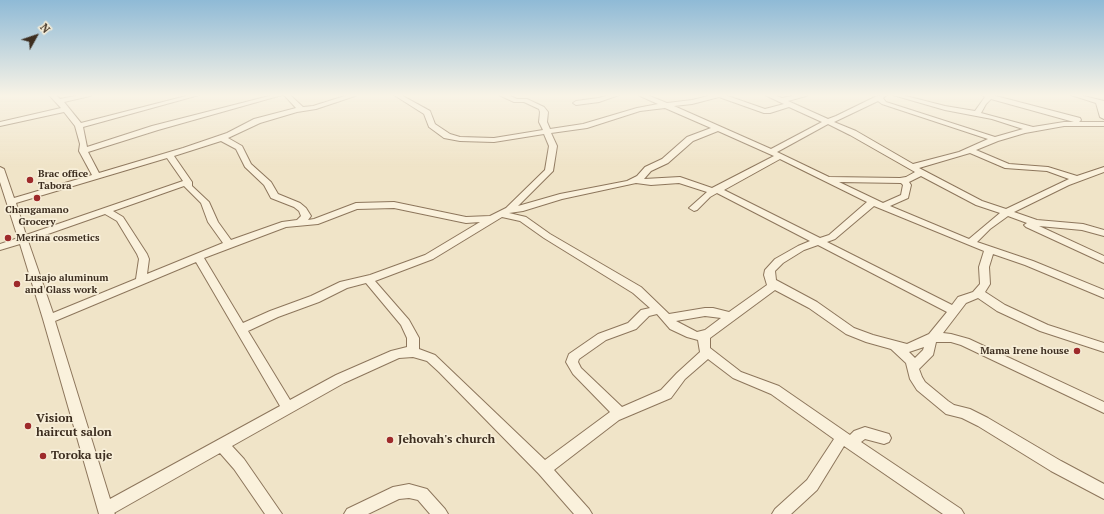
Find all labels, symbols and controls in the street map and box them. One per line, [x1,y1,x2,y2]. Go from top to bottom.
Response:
north arrow [16,16,56,56]
text: N [37,21,53,36]
place label: Brac office Tabora [38,168,88,192]
marker: Brac office Tabora [25,175,35,185]
marker: Changamano Grocery [32,193,42,203]
place label: Changamano Grocery [5,204,69,228]
place label: Merina cosmetics [16,232,99,244]
marker: Merina cosmetics [3,233,13,243]
place label: Lusajo aluminum and Glass work [25,272,109,296]
marker: Lusajo aluminum and Glass work [12,279,22,289]
place label: Mama Irene house [980,345,1069,357]
marker: Mama Irene house [1072,346,1082,356]
place label: Vision haircut salon [36,412,112,440]
marker: Vision haircut salon [23,421,33,431]
place label: Jehovah's church [398,433,495,447]
marker: Jehovah's church [385,435,395,445]
place label: Toroka uje [51,449,112,463]
marker: Toroka uje [38,451,48,461]

